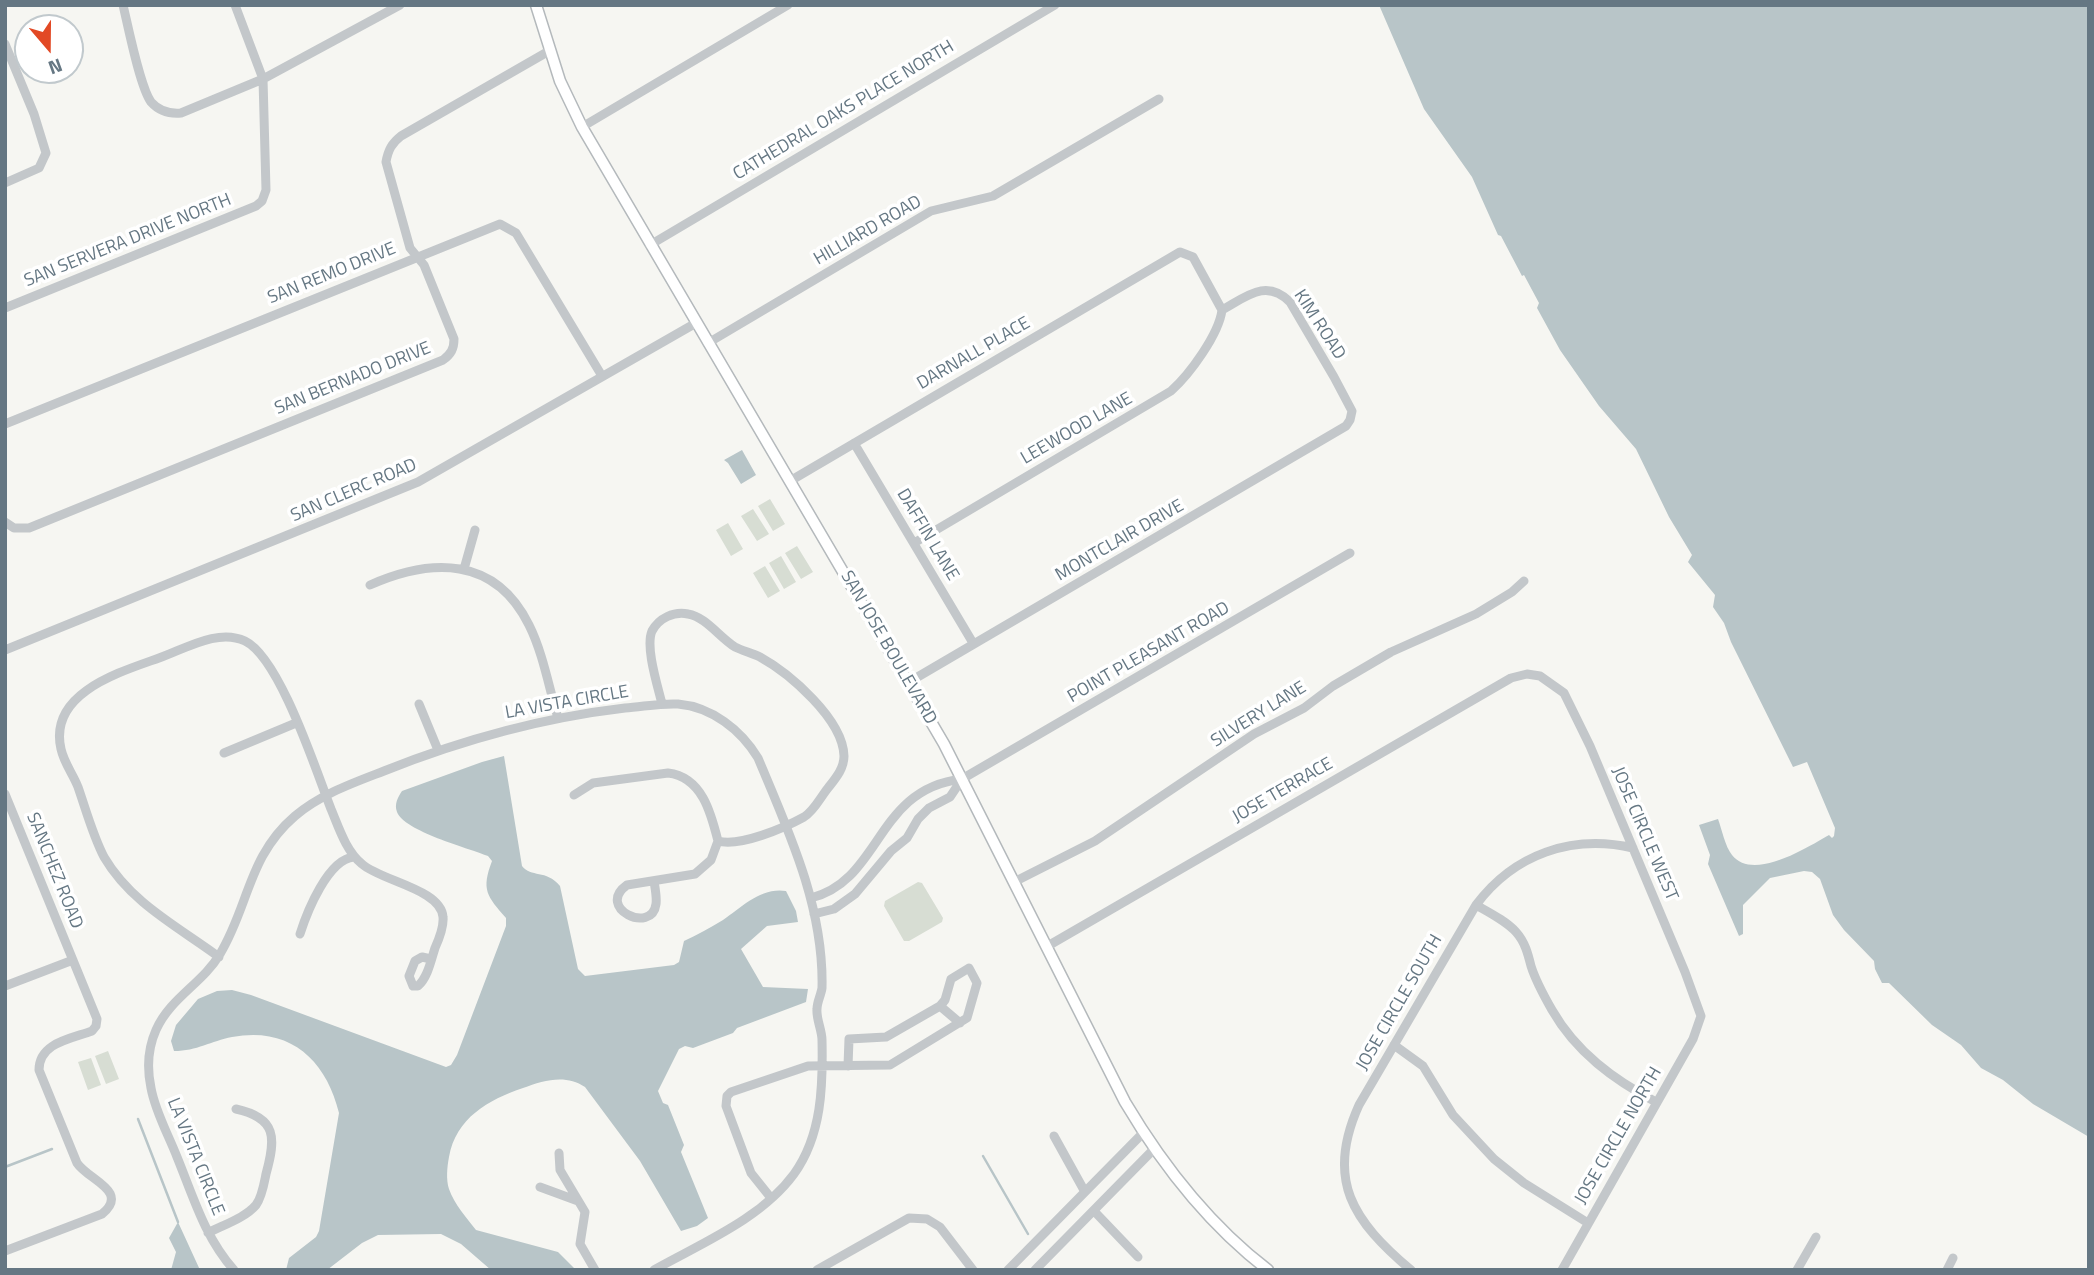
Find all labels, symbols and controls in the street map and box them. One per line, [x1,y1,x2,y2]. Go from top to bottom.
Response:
north arrow [14,14,84,84]
street label: CATHEDRAL OAKS PLACE NORTH [730,36,958,186]
text: N [45,51,67,83]
street label: SAN SERVERA DRIVE NORTH [21,190,235,292]
street label: HILLIARD ROAD [810,191,926,271]
street label: SAN REMO DRIVE [265,239,399,309]
street label: KIM ROAD [1288,286,1350,364]
street label: DARNALL PLACE [914,313,1034,395]
street label: SAN BERNADO DRIVE [272,338,434,420]
street label: LEEWOOD LANE [1017,388,1137,470]
street label: SAN CLERC ROAD [288,455,420,527]
street label: DAFFIN LANE [891,485,963,585]
street label: MONTCLAIR DRIVE [1052,496,1188,586]
street label: SAN JOSE BOULEVARD [835,567,941,729]
street label: POINT PLEASANT ROAD [1064,598,1234,708]
street label: SILVERY LANE [1207,677,1311,753]
street label: LA VISTA CIRCLE [504,682,630,724]
street label: JOSE TERRACE [1229,754,1337,828]
street label: JOSE CIRCLE WEST [1606,764,1682,904]
street label: SANCHEZ ROAD [21,810,87,932]
street label: JOSE CIRCLE SOUTH [1352,931,1448,1075]
street label: JOSE CIRCLE NORTH [1571,1063,1667,1209]
street label: LA VISTA CIRCLE [162,1095,228,1219]

